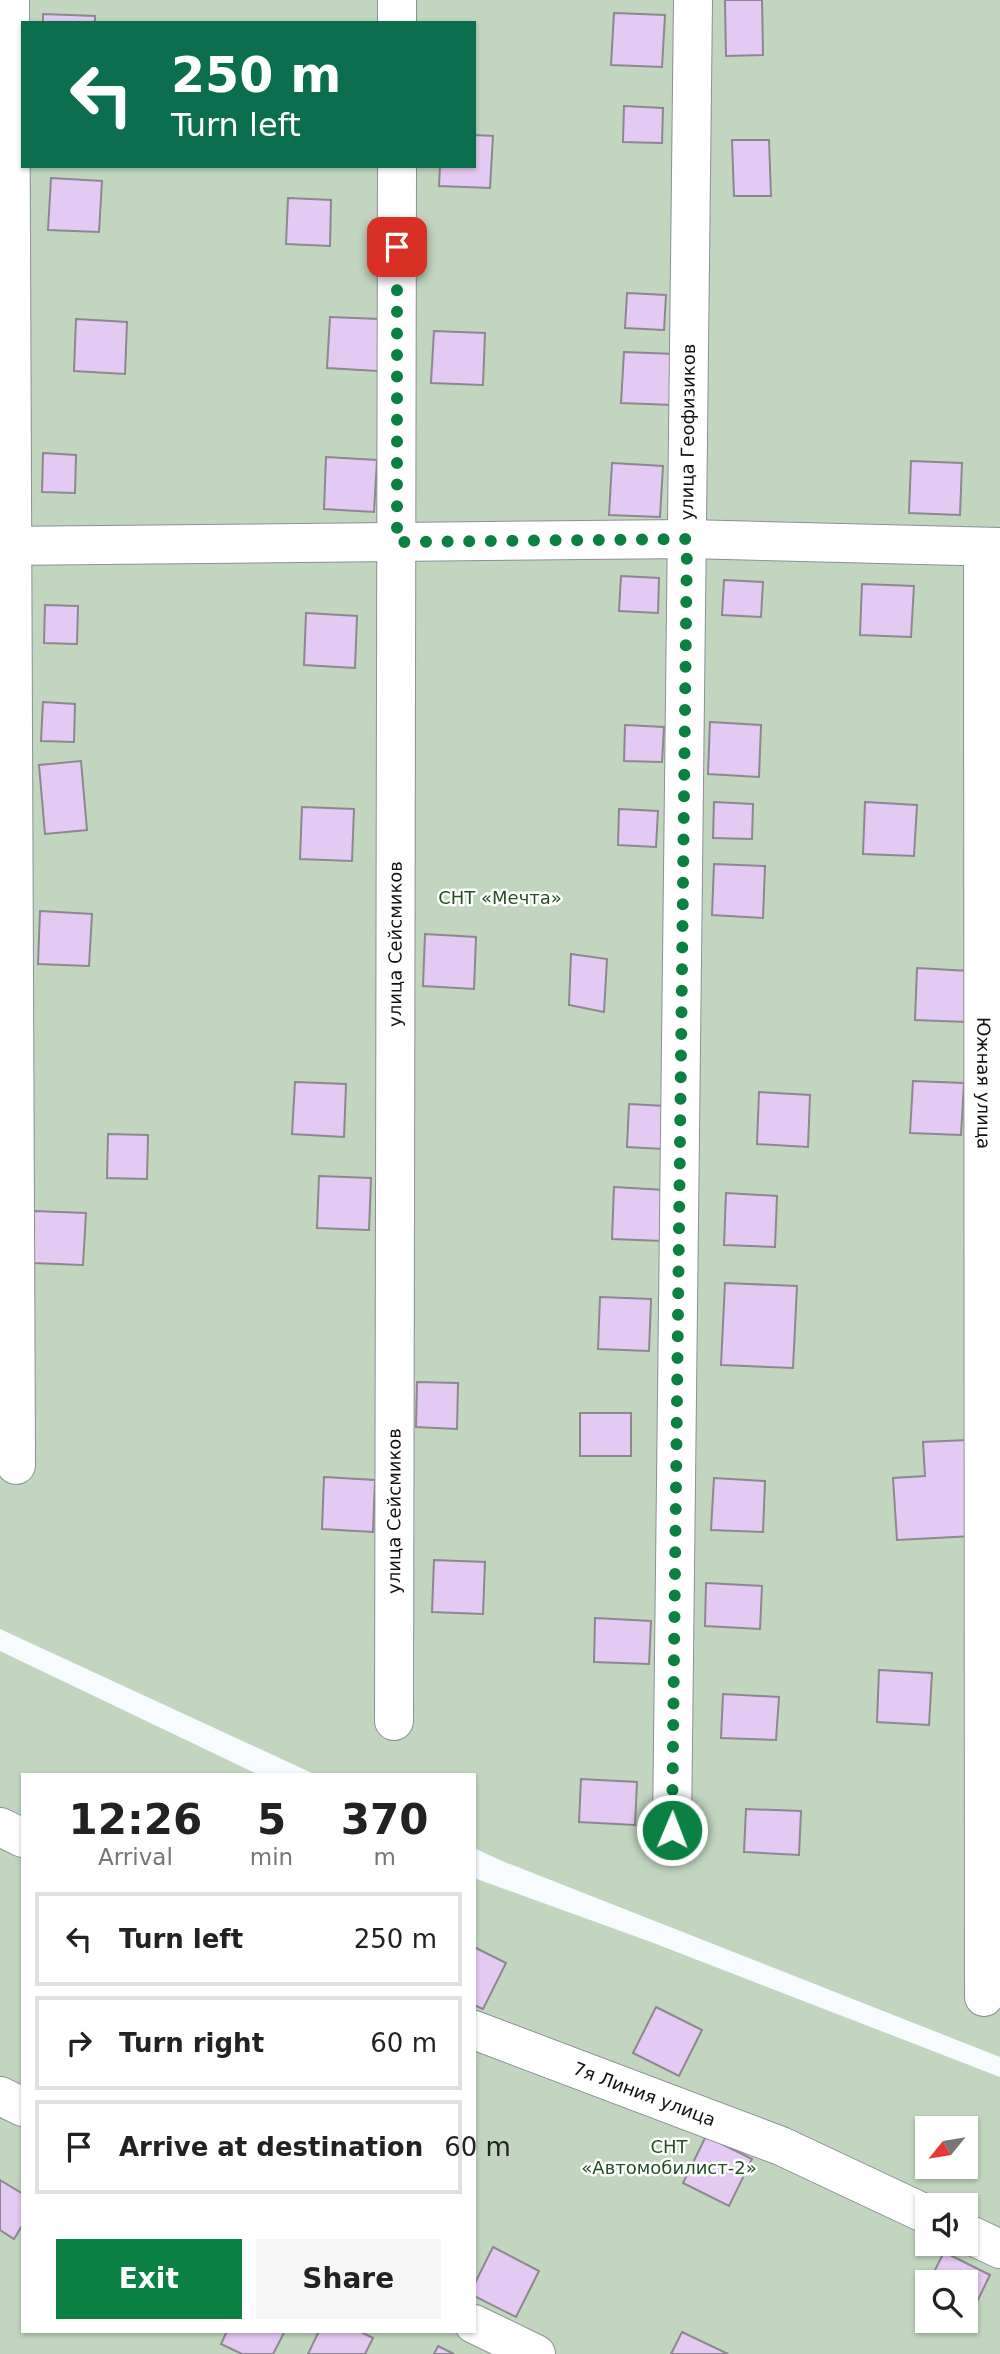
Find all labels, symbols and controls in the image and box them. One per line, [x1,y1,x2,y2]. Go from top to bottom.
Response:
text: 250 m [171,47,341,104]
icon: left [56,49,147,140]
text: Turn left [171,106,301,144]
pin [367,217,427,277]
icon: arrive [378,228,416,266]
street label: улица Геофизиков [676,344,699,521]
street label: улица Сейсмиков [384,861,406,1027]
park label: СНТ «Мечта» [438,887,562,908]
street label: Южная улица [973,1017,994,1149]
street label: улица Сейсмиков [383,1428,405,1594]
position arrow [635,1793,709,1867]
text: 12:26 [69,1795,202,1844]
text: 5 [257,1795,286,1844]
text: 370 [341,1795,428,1844]
text: Arrival [98,1844,173,1870]
text: min [250,1844,293,1870]
text: m [373,1844,396,1870]
icon: left [60,1920,98,1958]
text: Turn left [119,1924,243,1954]
text: 250 m [354,1924,437,1954]
icon: right [60,2024,98,2062]
text: Turn right [119,2028,264,2058]
text: 60 m [370,2028,437,2058]
street label: 7я Линия улица [570,2057,719,2130]
north arrow [915,2116,978,2179]
map controls [915,2116,978,2333]
icon: arrive [60,2128,98,2166]
text: Arrive at destination [119,2132,423,2162]
text: 60 m [444,2132,511,2162]
park label: СНТ «Автомобилист-2» [581,2136,757,2178]
button: sound [915,2193,978,2256]
button: Exit [56,2239,242,2319]
button: Share [256,2239,441,2319]
button: search [915,2270,978,2333]

